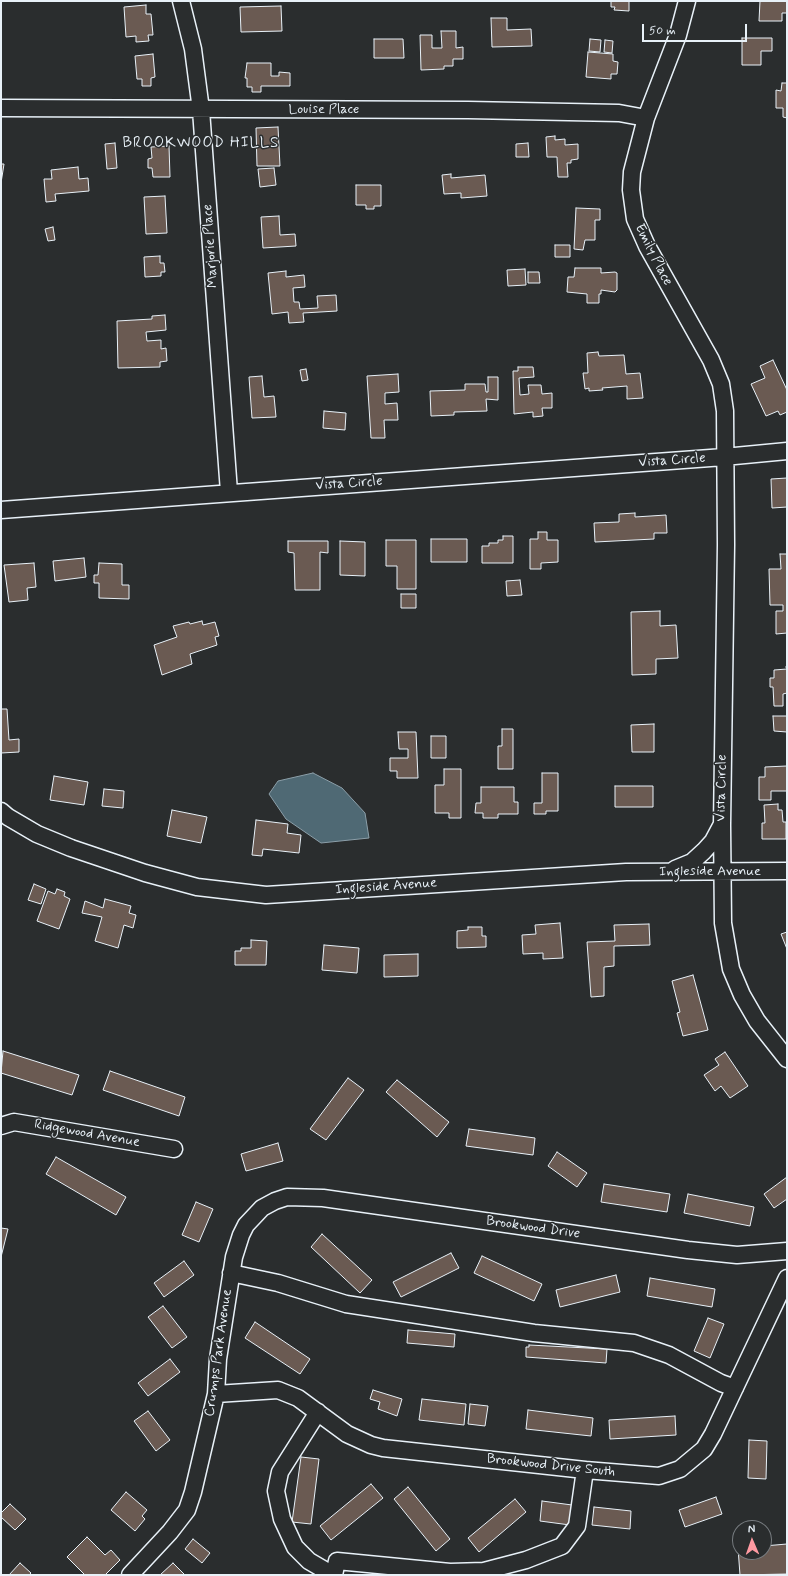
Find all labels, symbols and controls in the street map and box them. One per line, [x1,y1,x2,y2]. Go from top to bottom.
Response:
scale bar [644,16,749,42]
text: 50 m [649,23,676,39]
street label: Louise Place [289,102,359,118]
district label: BROOKWOOD HILLS [125,135,277,153]
street label: Marjorie Place [200,204,222,288]
street label: Emily Place [630,221,676,289]
street label: Vista Circle [638,450,706,472]
street label: Vista Circle [315,473,383,495]
street label: Vista Circle [713,754,731,822]
street label: Ingleside Avenue [659,864,761,880]
street label: Ingleside Avenue [335,875,437,899]
street label: Ridgewood Avenue [33,1116,141,1152]
street label: Brookwood Drive [485,1213,581,1243]
street label: Crumps Park Avenue [202,1288,236,1418]
street label: Brookwood Drive South [486,1451,616,1481]
north arrow [732,1520,772,1560]
text: N [748,1522,756,1536]

